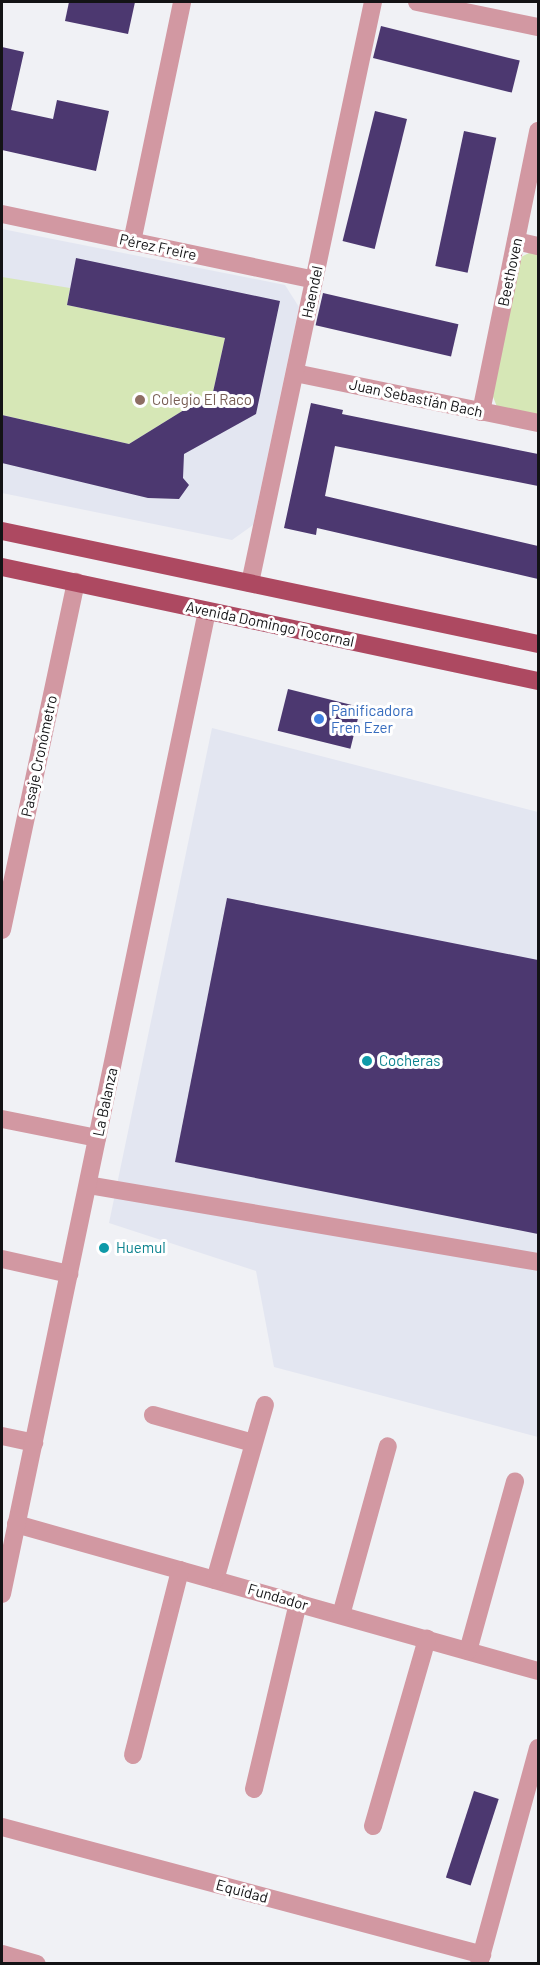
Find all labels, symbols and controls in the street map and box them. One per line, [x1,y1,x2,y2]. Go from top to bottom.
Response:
street label: Pérez Freire [118,230,198,264]
street label: Beethoven [494,236,526,308]
street label: Haendel [298,264,326,320]
street label: Juan Sebastián Bach [348,375,484,421]
place label: Colegio El Raco [152,391,252,409]
marker: Colegio El Raco [133,393,147,407]
street label: Avenida Domingo Tocornal [184,597,356,651]
street label: Pasaje Cronómetro [17,694,61,818]
place label: Panificadora Fren Ezer [331,701,414,736]
marker: Panificadora Fren Ezer [312,712,326,726]
place label: Cocheras [379,1052,440,1070]
marker: Cocheras [360,1054,374,1068]
street label: La Balanza [89,1066,121,1138]
place label: Huemul [116,1239,166,1257]
marker: Huemul [97,1241,111,1255]
street label: Fundador [246,1580,310,1614]
street label: Equidad [214,1875,270,1907]

